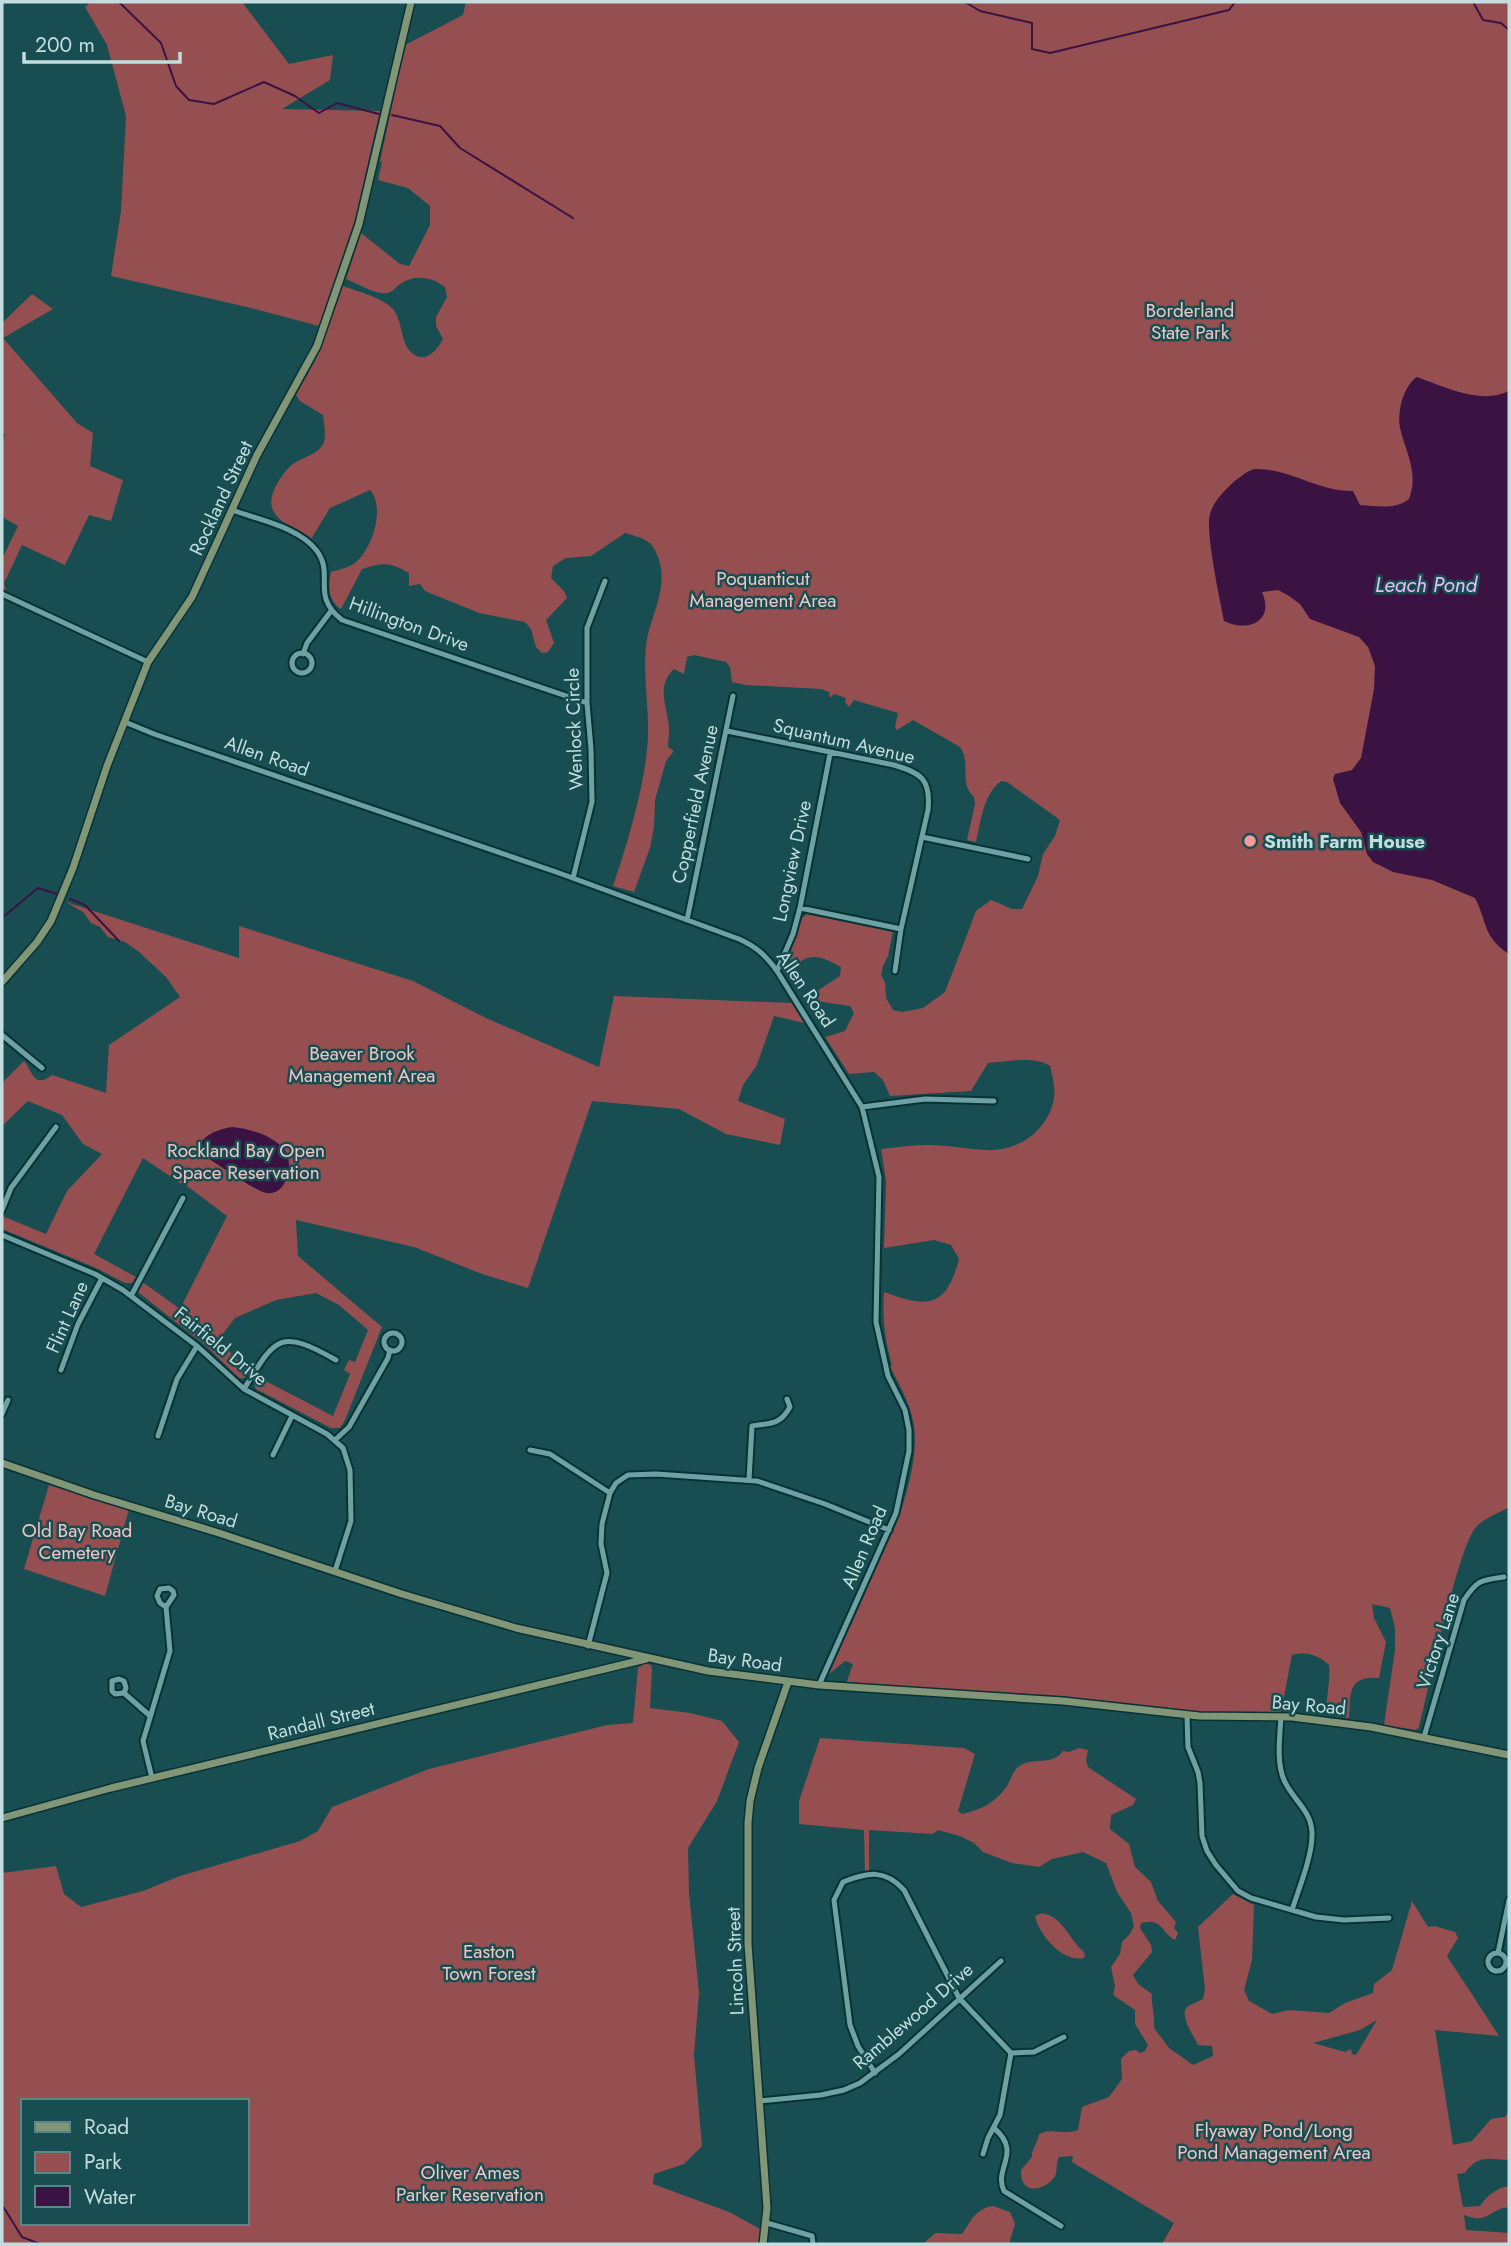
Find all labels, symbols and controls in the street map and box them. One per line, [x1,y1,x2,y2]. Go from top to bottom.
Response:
scale bar [24,21,180,65]
text: 200 m [35,30,95,60]
park label: Borderland State Park [1146,297,1234,346]
street label: Rockland Street [183,436,260,560]
park label: Poquanticut Management Area [690,565,836,614]
water label: Leach Pond [1375,570,1478,600]
street label: Hillington Drive [345,590,473,658]
street label: Wenlock Circle [558,667,590,791]
street label: Squantum Avenue [771,712,918,770]
street label: Copperfield Avenue [665,722,725,886]
street label: Allen Road [221,729,313,783]
street label: Longview Drive [766,798,818,924]
place label: Smith Farm House [1264,828,1425,855]
marker: Smith Farm House [1242,833,1258,849]
street label: Allen Road [770,945,842,1033]
park label: Beaver Brook Management Area [289,1040,435,1089]
park label: Rockland Bay Open Space Reservation [167,1137,325,1186]
street label: Flint Lane [39,1276,95,1357]
street label: Fairfield Drive [169,1300,274,1392]
street label: Bay Road [161,1487,241,1535]
street label: Allen Road [834,1501,894,1593]
park label: Old Bay Road Cemetery [22,1517,132,1566]
street label: Victory Lane [1410,1589,1466,1693]
street label: Bay Road [706,1641,784,1679]
street label: Bay Road [1271,1688,1347,1722]
street label: Randall Street [265,1695,378,1747]
street label: Lincoln Street [720,1906,750,2016]
park label: Easton Town Forest [442,1938,536,1987]
street label: Ramblewood Drive [847,1956,979,2076]
legend [21,2099,248,2225]
text: Road [84,2112,129,2142]
park label: Flyaway Pond/Long Pond Management Area [1177,2117,1371,2166]
text: Park [84,2147,122,2177]
park label: Oliver Ames Parker Reservation [396,2159,544,2208]
text: Water [84,2182,137,2212]

